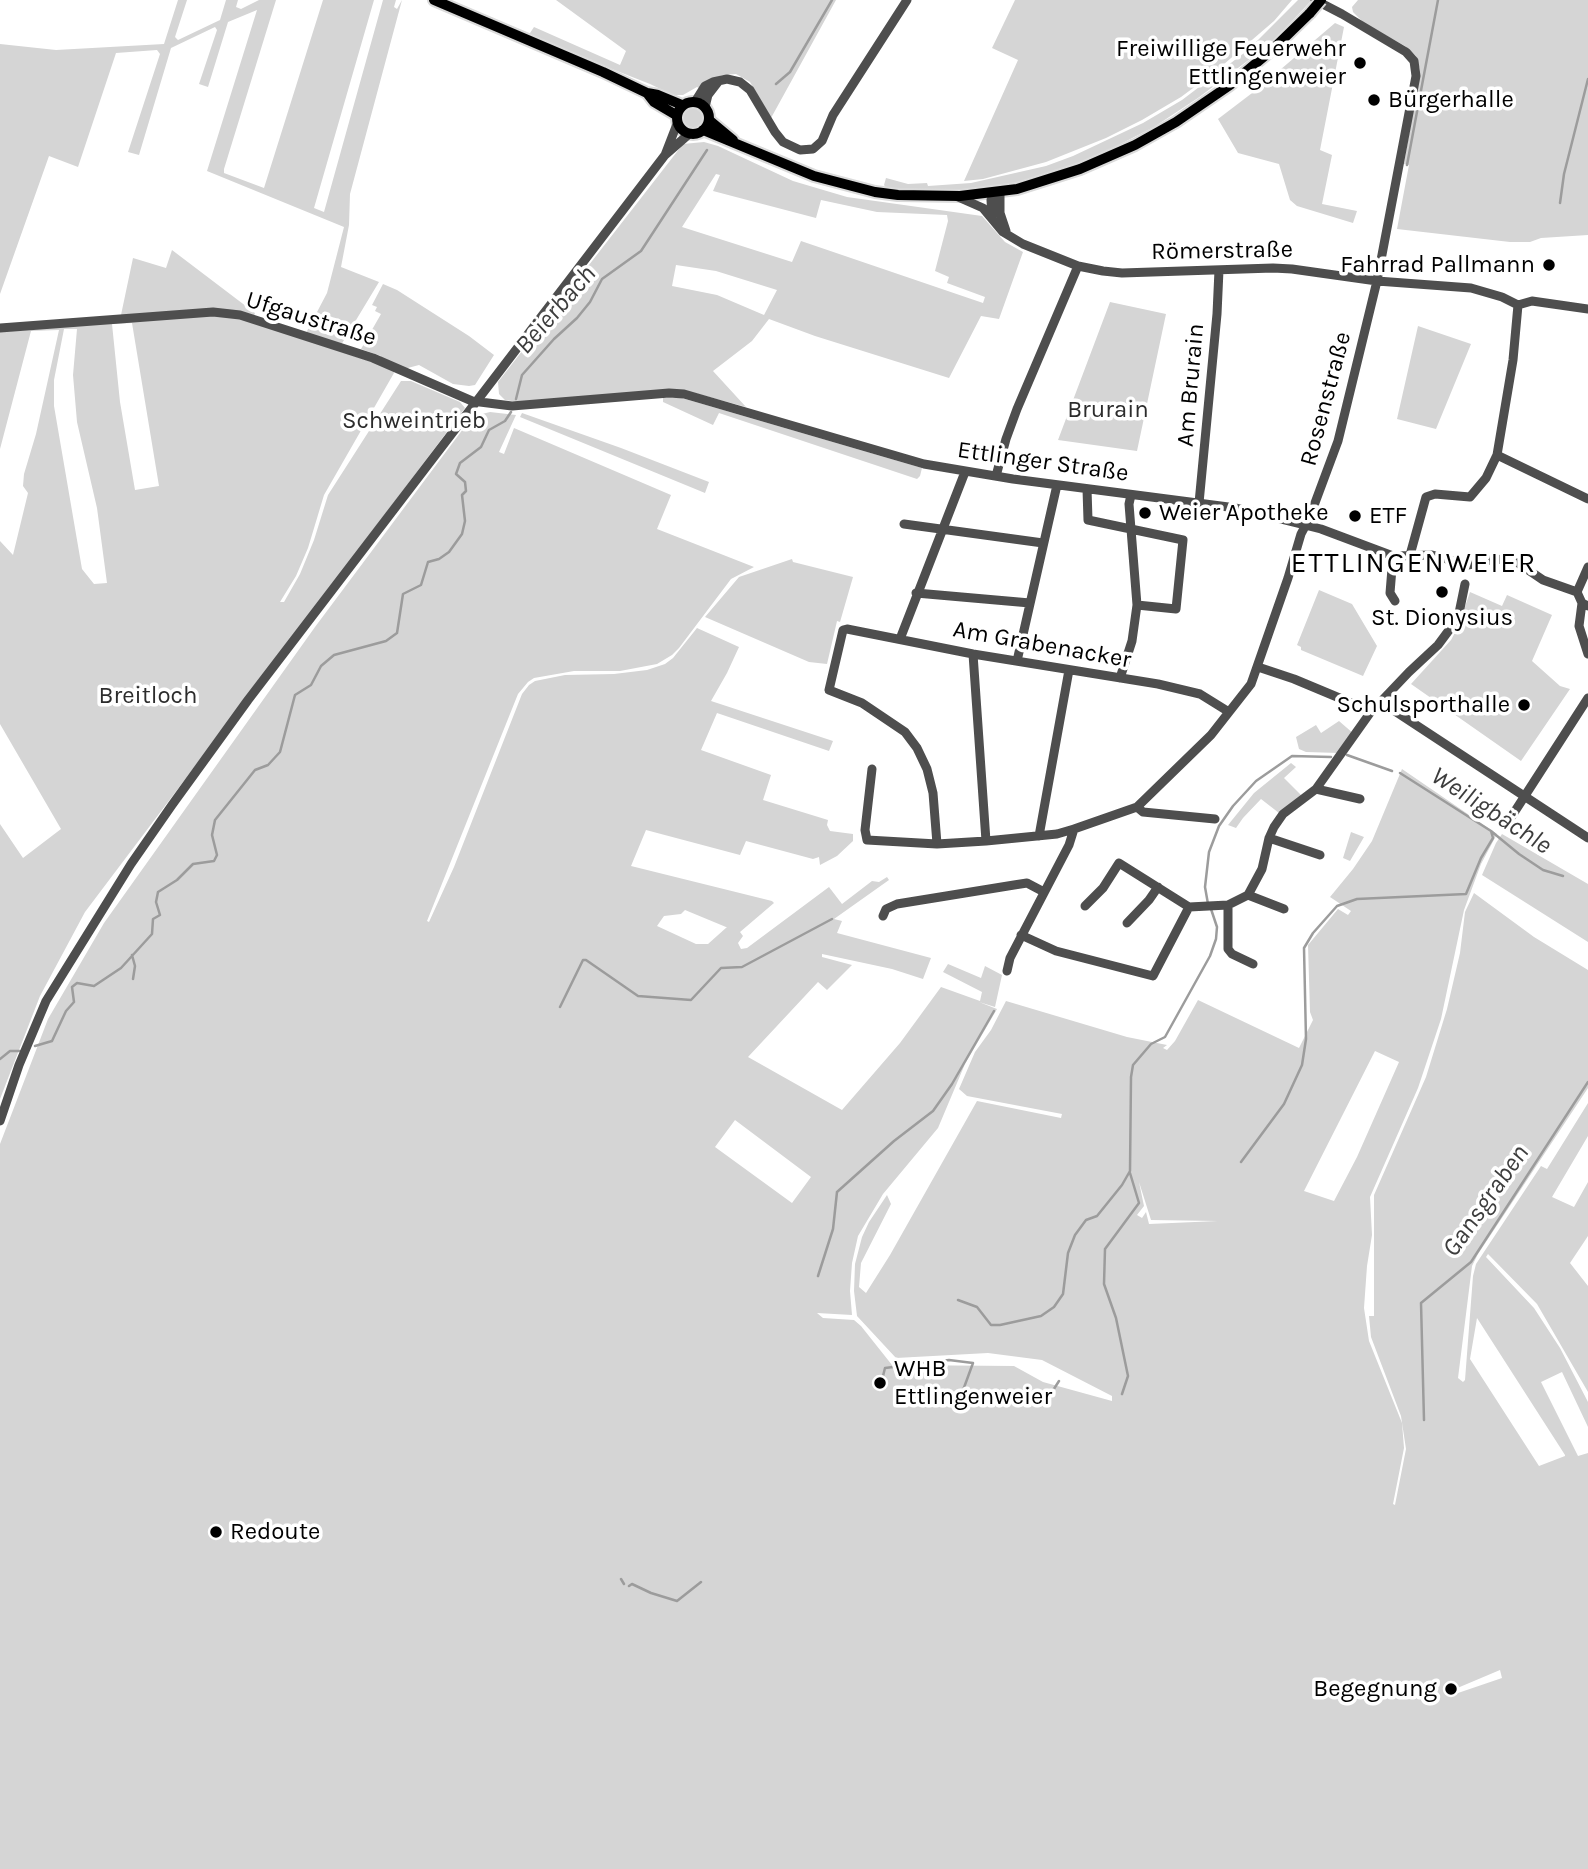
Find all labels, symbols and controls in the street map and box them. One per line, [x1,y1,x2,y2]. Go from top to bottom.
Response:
place label: Freiwillige Feuerwehr Ettlingenweier [1116,35,1346,91]
marker: Freiwillige Feuerwehr Ettlingenweier [1352,55,1368,71]
place label: Bürgerhalle [1388,86,1514,114]
marker: Bürgerhalle [1366,92,1382,108]
street label: Römerstraße [1151,235,1293,267]
place label: Fahrrad Pallmann [1340,251,1535,279]
marker: Fahrrad Pallmann [1541,257,1557,273]
water label: Beierbach [509,259,603,361]
street label: Ufgaustraße [242,285,380,353]
street label: Am Brurain [1171,322,1211,448]
street label: Rosenstraße [1294,329,1358,469]
park label: Brurain [1067,396,1149,424]
park label: Schweintrieb [342,407,486,435]
street label: Ettlinger Straße [956,436,1130,488]
place label: Weier Apotheke [1159,499,1328,527]
place label: ETF [1369,502,1407,530]
marker: Weier Apotheke [1137,505,1153,521]
marker: ETF [1347,508,1363,524]
district label: ETTLINGENWEIER [1293,547,1535,581]
marker: St. Dionysius [1434,584,1450,600]
place label: St. Dionysius [1371,604,1513,632]
street label: Am Grabenacker [951,615,1133,675]
park label: Breitloch [99,682,197,710]
place label: Schulsporthalle [1336,691,1510,719]
marker: Schulsporthalle [1516,697,1532,713]
water label: Weiligbächle [1425,760,1557,862]
water label: Gansgraben [1436,1139,1536,1263]
place label: WHB Ettlingenweier [894,1355,1052,1411]
marker: WHB Ettlingenweier [872,1375,888,1391]
place label: Redoute [230,1518,320,1546]
marker: Redoute [208,1524,224,1540]
place label: Begegnung [1313,1675,1437,1703]
marker: Begegnung [1443,1681,1459,1697]

